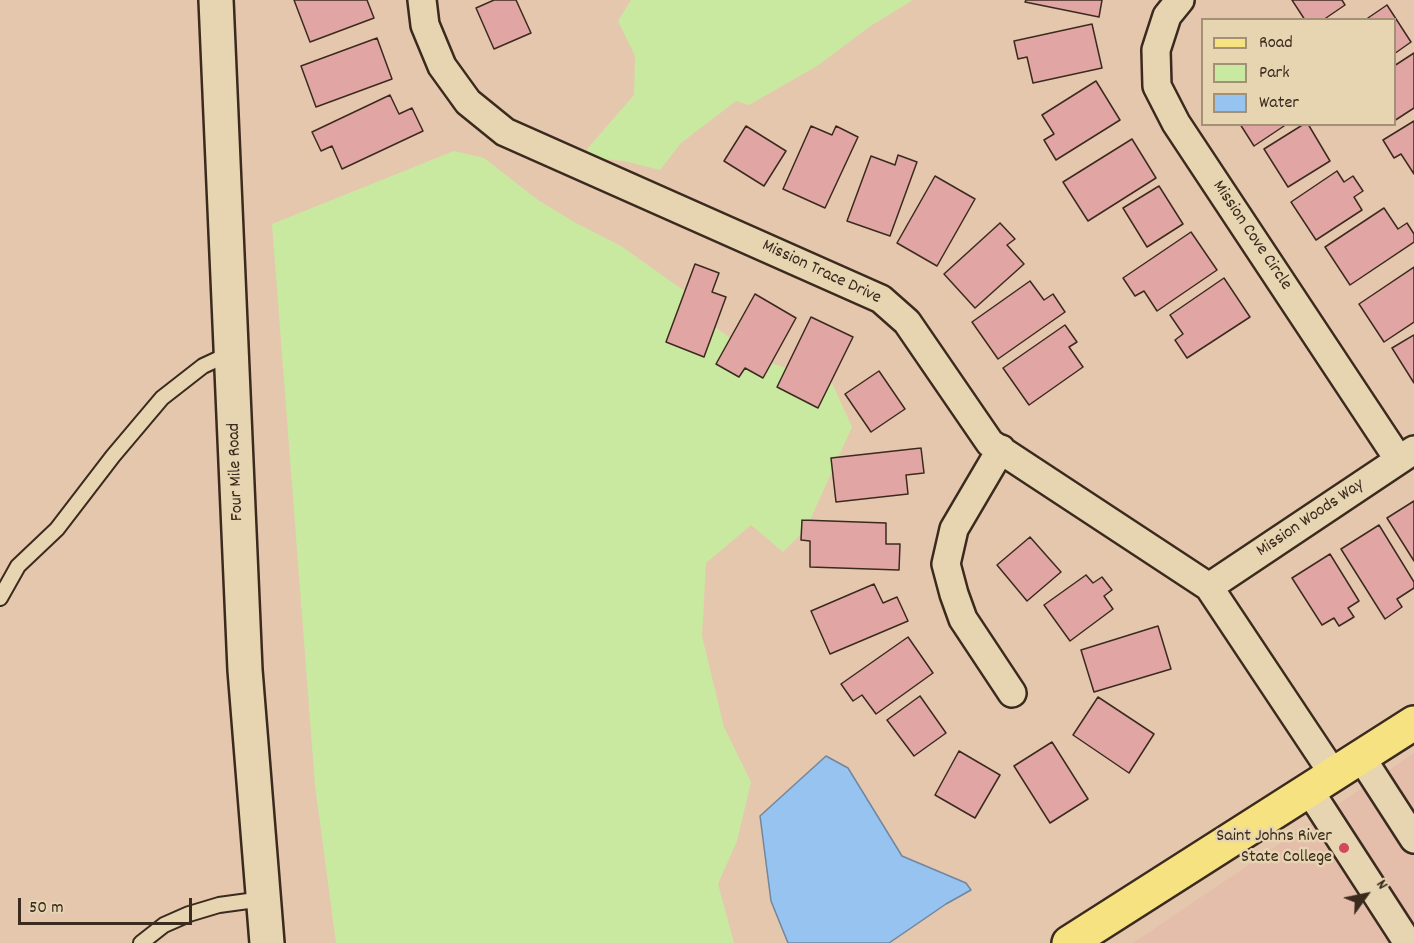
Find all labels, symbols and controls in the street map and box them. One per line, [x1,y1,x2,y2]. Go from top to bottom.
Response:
legend [1201,18,1396,126]
text: Road [1259,31,1293,56]
text: Park [1259,61,1290,86]
text: Water [1259,91,1299,116]
street label: Mission Cove Circle [1206,177,1296,295]
street label: Mission Trace Drive [758,236,884,310]
street label: Four Mile Road [224,422,250,522]
street label: Mission Woods Way [1253,475,1369,563]
place label: Saint Johns River State College [1216,827,1332,870]
marker: Saint Johns River State College [1337,841,1351,855]
north arrow [1336,865,1396,925]
text: N [1370,875,1393,895]
scale bar [21,886,195,924]
text: 50 m [29,896,64,921]

